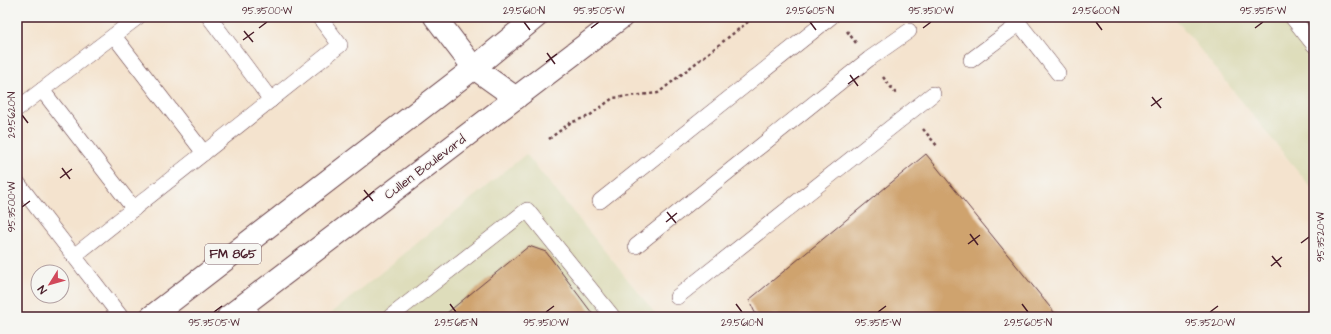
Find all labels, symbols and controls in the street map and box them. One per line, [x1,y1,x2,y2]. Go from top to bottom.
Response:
text: 95.3500°W [242,4,293,18]
text: 29.5610°N [503,4,545,18]
text: 95.3505°W [573,4,625,18]
text: 29.5605°N [786,4,834,18]
text: 95.3510°W [908,4,954,18]
text: 29.5600°N [1072,4,1120,18]
text: 95.3515°W [1240,4,1287,18]
text: 29.5620°N [5,92,19,138]
street label: Cullen Boulevard [380,130,470,204]
text: 95.3500°W [5,181,19,232]
text: 95.3520°W [1314,211,1328,262]
road number: FM 865 [205,244,261,264]
north arrow [30,264,70,304]
text: N [34,282,50,297]
text: 95.3505°W [188,316,240,330]
text: 29.5615°N [435,316,478,330]
text: 95.3510°W [523,316,569,330]
text: 29.5610°N [721,316,763,330]
text: 95.3515°W [855,316,902,330]
text: 29.5605°N [1004,316,1052,330]
text: 95.3520°W [1185,316,1236,330]

